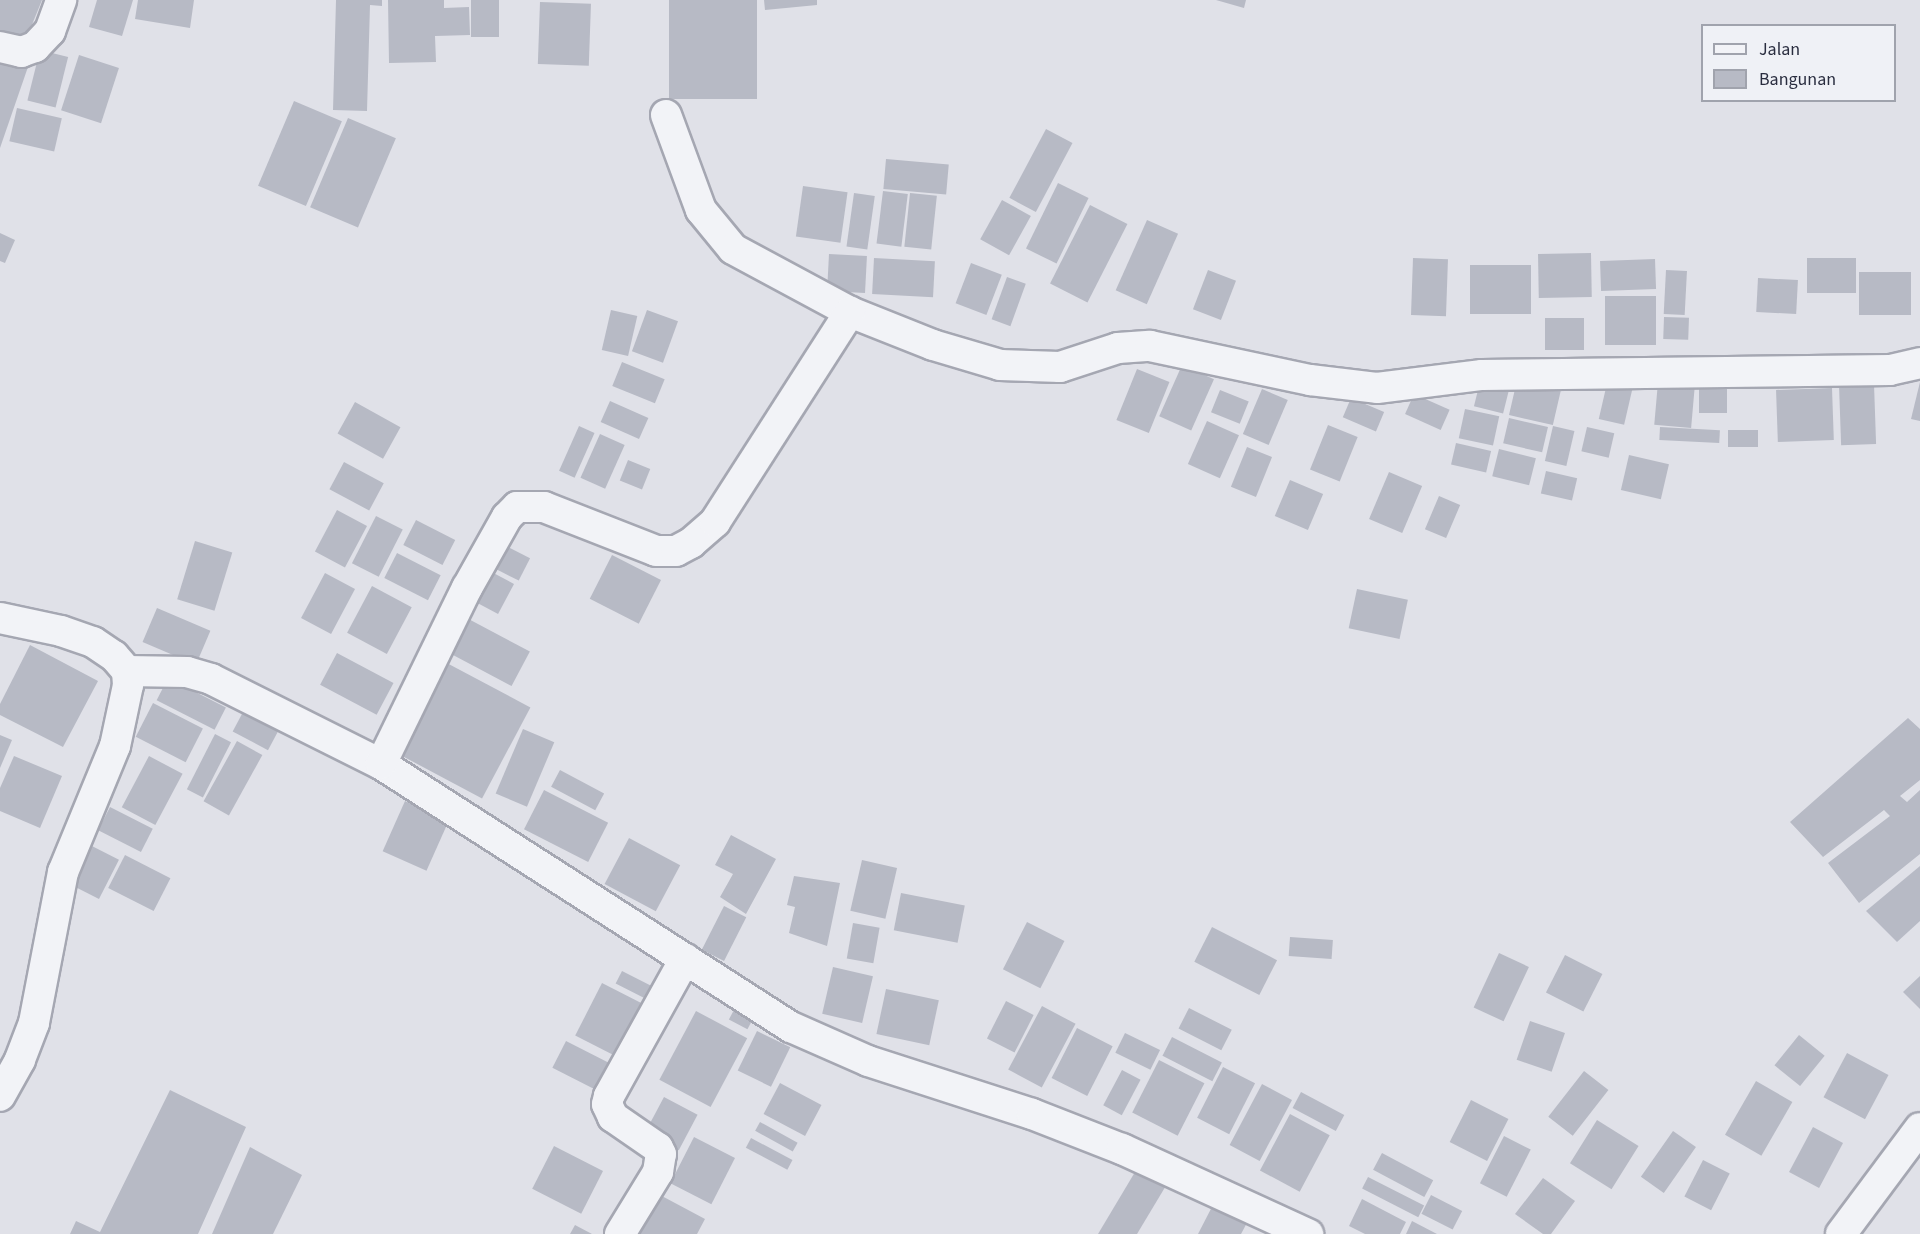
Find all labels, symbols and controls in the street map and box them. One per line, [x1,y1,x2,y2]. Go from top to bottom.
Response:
legend [1701,24,1896,102]
text: Jalan [1759,37,1800,62]
text: Bangunan [1759,67,1836,92]

